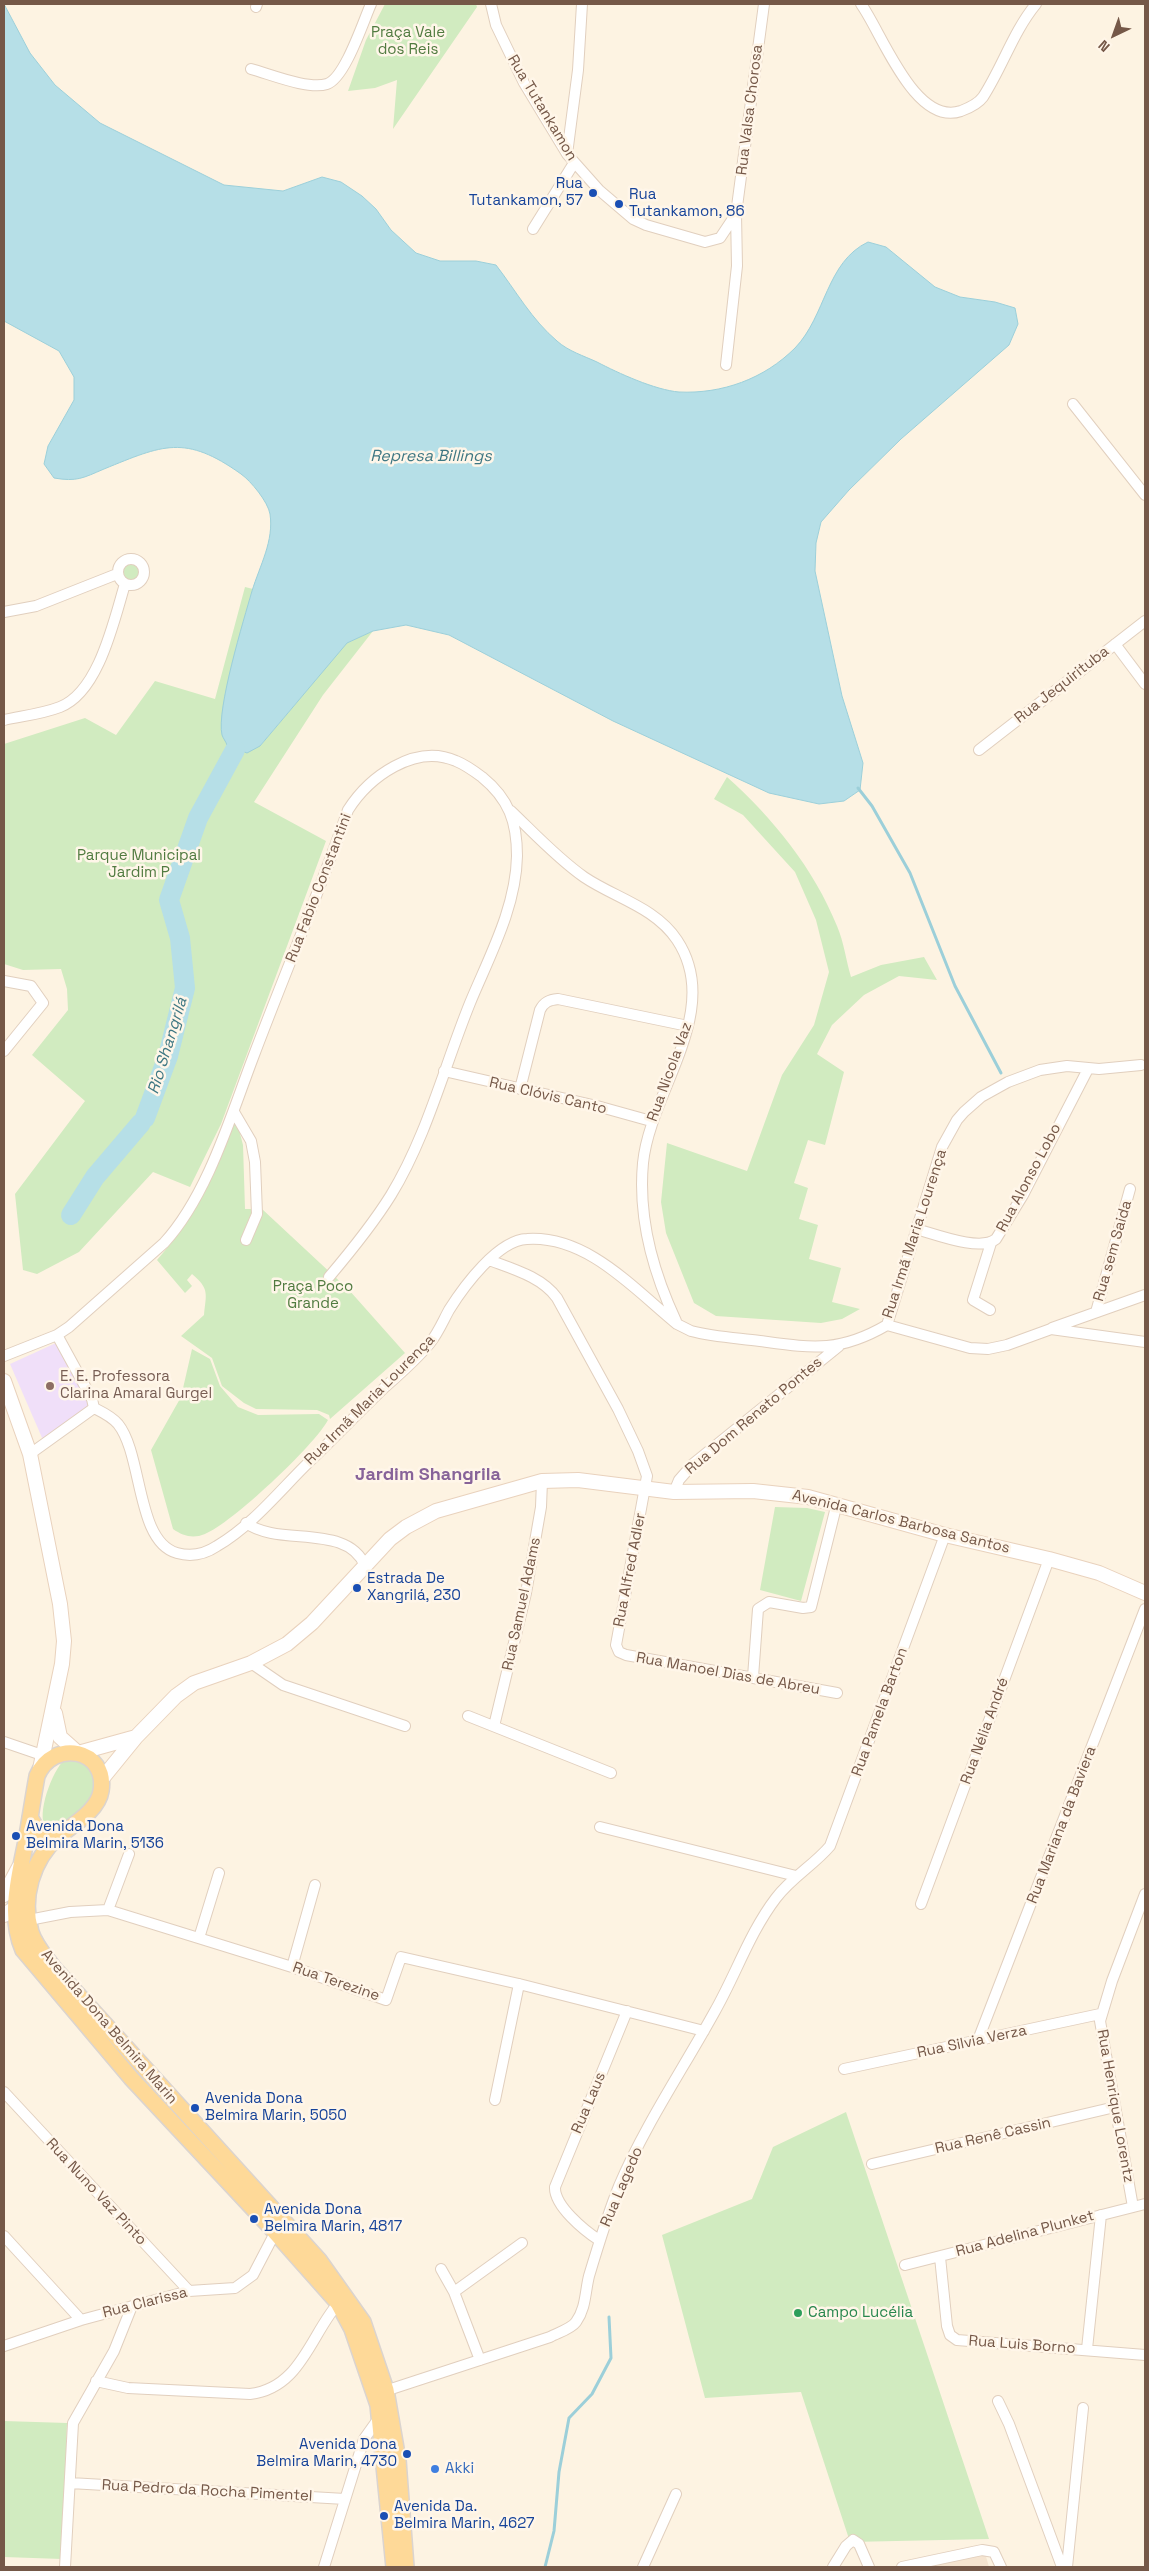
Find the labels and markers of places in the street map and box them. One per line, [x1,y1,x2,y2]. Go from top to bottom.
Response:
place label: Rua Tutankamon, 57 [469,175,583,210]
place label: Rua Tutankamon, 86 [629,186,745,221]
marker: Rua Tutankamon, 57 [587,187,599,199]
marker: Rua Tutankamon, 86 [613,198,625,210]
place label: E. E. Professora Clarina Amaral Gurgel [60,1368,212,1403]
marker: E. E. Professora Clarina Amaral Gurgel [44,1380,56,1392]
place label: Estrada De Xangrilá, 230 [367,1570,461,1605]
marker: Estrada De Xangrilá, 230 [351,1582,363,1594]
place label: Avenida Dona Belmira Marin, 5136 [26,1818,164,1853]
marker: Avenida Dona Belmira Marin, 5136 [10,1830,22,1842]
place label: Avenida Dona Belmira Marin, 5050 [205,2090,347,2125]
marker: Avenida Dona Belmira Marin, 5050 [189,2102,201,2114]
place label: Avenida Dona Belmira Marin, 4817 [264,2201,402,2236]
marker: Avenida Dona Belmira Marin, 4817 [248,2213,260,2225]
place label: Campo Lucélia [808,2304,913,2322]
marker: Campo Lucélia [792,2307,804,2319]
place label: Avenida Dona Belmira Marin, 4730 [256,2436,397,2471]
marker: Avenida Dona Belmira Marin, 4730 [401,2448,413,2460]
place label: Akki [445,2460,474,2478]
marker: Akki [429,2463,441,2475]
place label: Avenida Da. Belmira Marin, 4627 [394,2498,535,2533]
marker: Avenida Da. Belmira Marin, 4627 [378,2510,390,2522]

